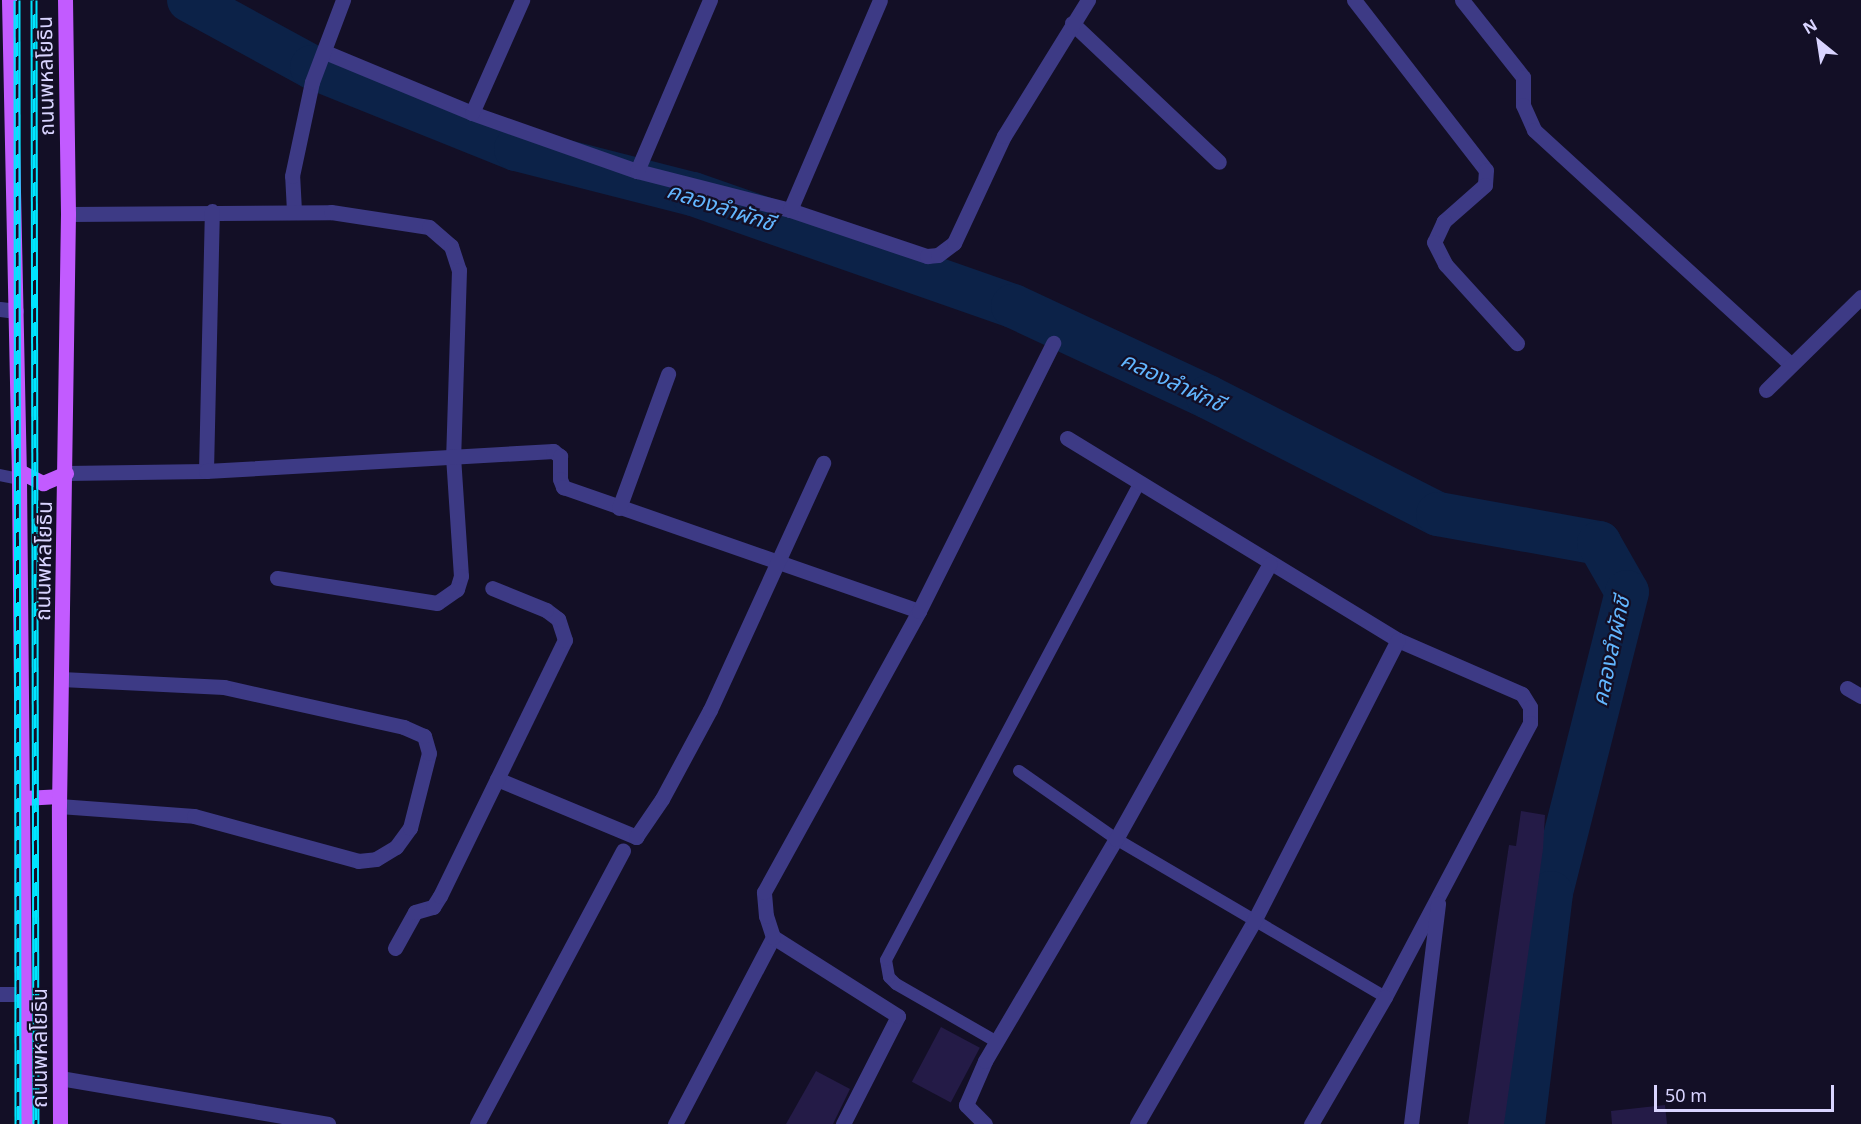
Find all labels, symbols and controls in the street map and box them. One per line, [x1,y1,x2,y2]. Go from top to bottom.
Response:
north arrow [1789,12,1849,72]
text: N [1799,14,1821,39]
street label: ถนนพหลโยธิน [31,16,59,136]
water label: คลองลำผักชี [664,176,778,236]
water label: คลองลำผักชี [1117,345,1229,417]
street label: ถนนพหลโยธิน [29,501,57,621]
water label: คลองลำผักชี [1585,594,1635,708]
street label: ถนนพหลโยธิน [26,988,52,1108]
scale bar [1657,1073,1837,1111]
text: 50 m [1665,1083,1707,1107]

